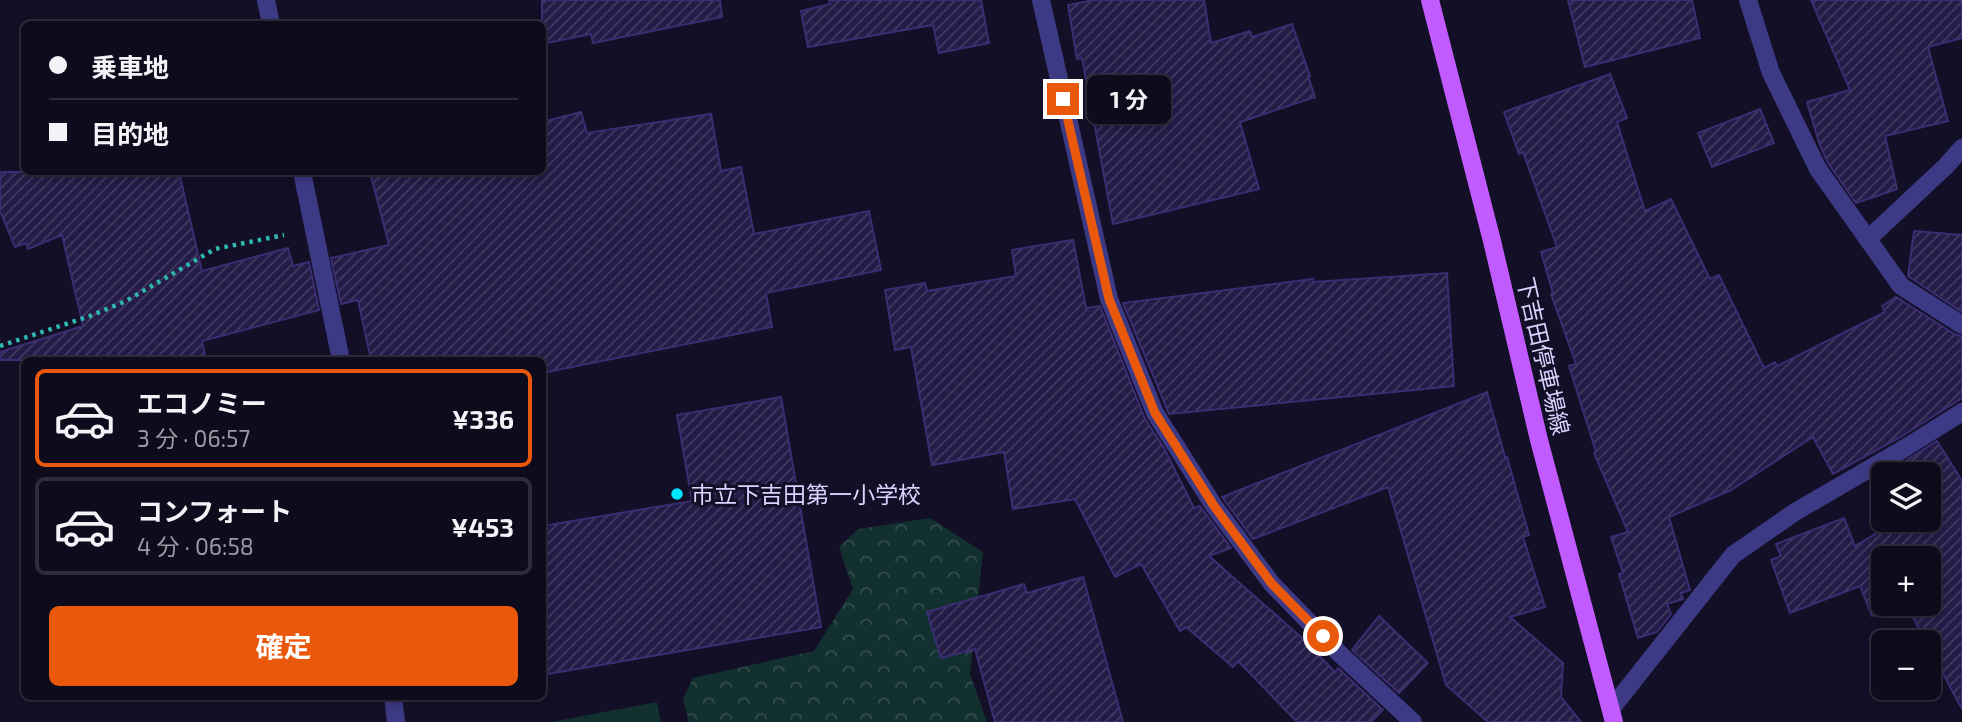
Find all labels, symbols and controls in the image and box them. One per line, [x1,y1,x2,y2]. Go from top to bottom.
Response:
text: 乗車地 [91,51,169,82]
callout: 1 分 [1088,74,1172,124]
route end [1047,83,1079,115]
text: 1 分 [1110,85,1148,113]
text: 目的地 [91,118,169,149]
street label: 下吉田停車場線 [1512,274,1576,438]
icon: car [53,387,116,450]
text: エコノミー [137,387,267,418]
text: ¥336 [452,403,514,434]
text: 3 分 · 06:57 [137,424,250,452]
map controls [1871,462,1941,700]
button: layers [1871,462,1941,532]
place label: 市立下吉田第一小学校 [691,480,921,508]
marker: 市立下吉田第一小学校 [669,486,685,502]
icon: car [53,495,116,558]
text: コンフォート [137,495,292,526]
text: ¥453 [451,511,514,542]
text: 4 分 · 06:58 [137,532,254,560]
button: + [1871,546,1941,616]
button: 確定 [49,606,518,686]
route start [1307,620,1339,652]
button: − [1871,630,1941,700]

